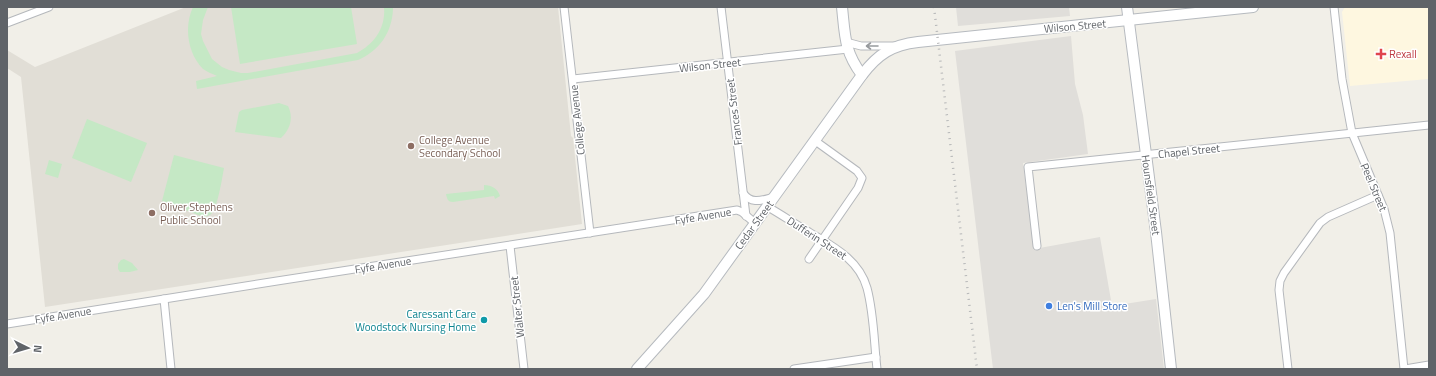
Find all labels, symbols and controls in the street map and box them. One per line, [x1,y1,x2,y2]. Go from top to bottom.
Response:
street label: Wilson Street [1043,15,1107,37]
one-way arrow [866,42,879,50]
place label: Rexall [1389,46,1417,62]
marker: Rexall [1376,49,1386,59]
street label: Wilson Street [678,54,742,76]
street label: Frances Street [722,78,746,146]
street label: College Avenue [565,84,589,156]
place label: College Avenue Secondary School [419,132,501,161]
street label: Chapel Street [1157,140,1221,162]
marker: College Avenue Secondary School [406,141,416,151]
street label: Hounsfield Street [1137,154,1165,236]
street label: Peel Street [1357,160,1391,214]
street label: Cedar Street [731,197,777,253]
place label: Oliver Stephens Public School [160,199,233,228]
street label: Fyfe Avenue [674,204,733,228]
marker: Oliver Stephens Public School [147,208,157,218]
street label: Dufferin Street [784,213,850,263]
street label: Fyfe Avenue [354,253,413,277]
street label: Walter Street [506,275,528,338]
place label: Len's Mill Store [1057,298,1128,314]
marker: Len's Mill Store [1044,301,1054,311]
street label: Fyfe Avenue [34,303,93,327]
place label: Caressant Care Woodstock Nursing Home [355,306,476,335]
marker: Caressant Care Woodstock Nursing Home [479,315,489,325]
north arrow [8,328,48,368]
text: N [30,344,46,353]

